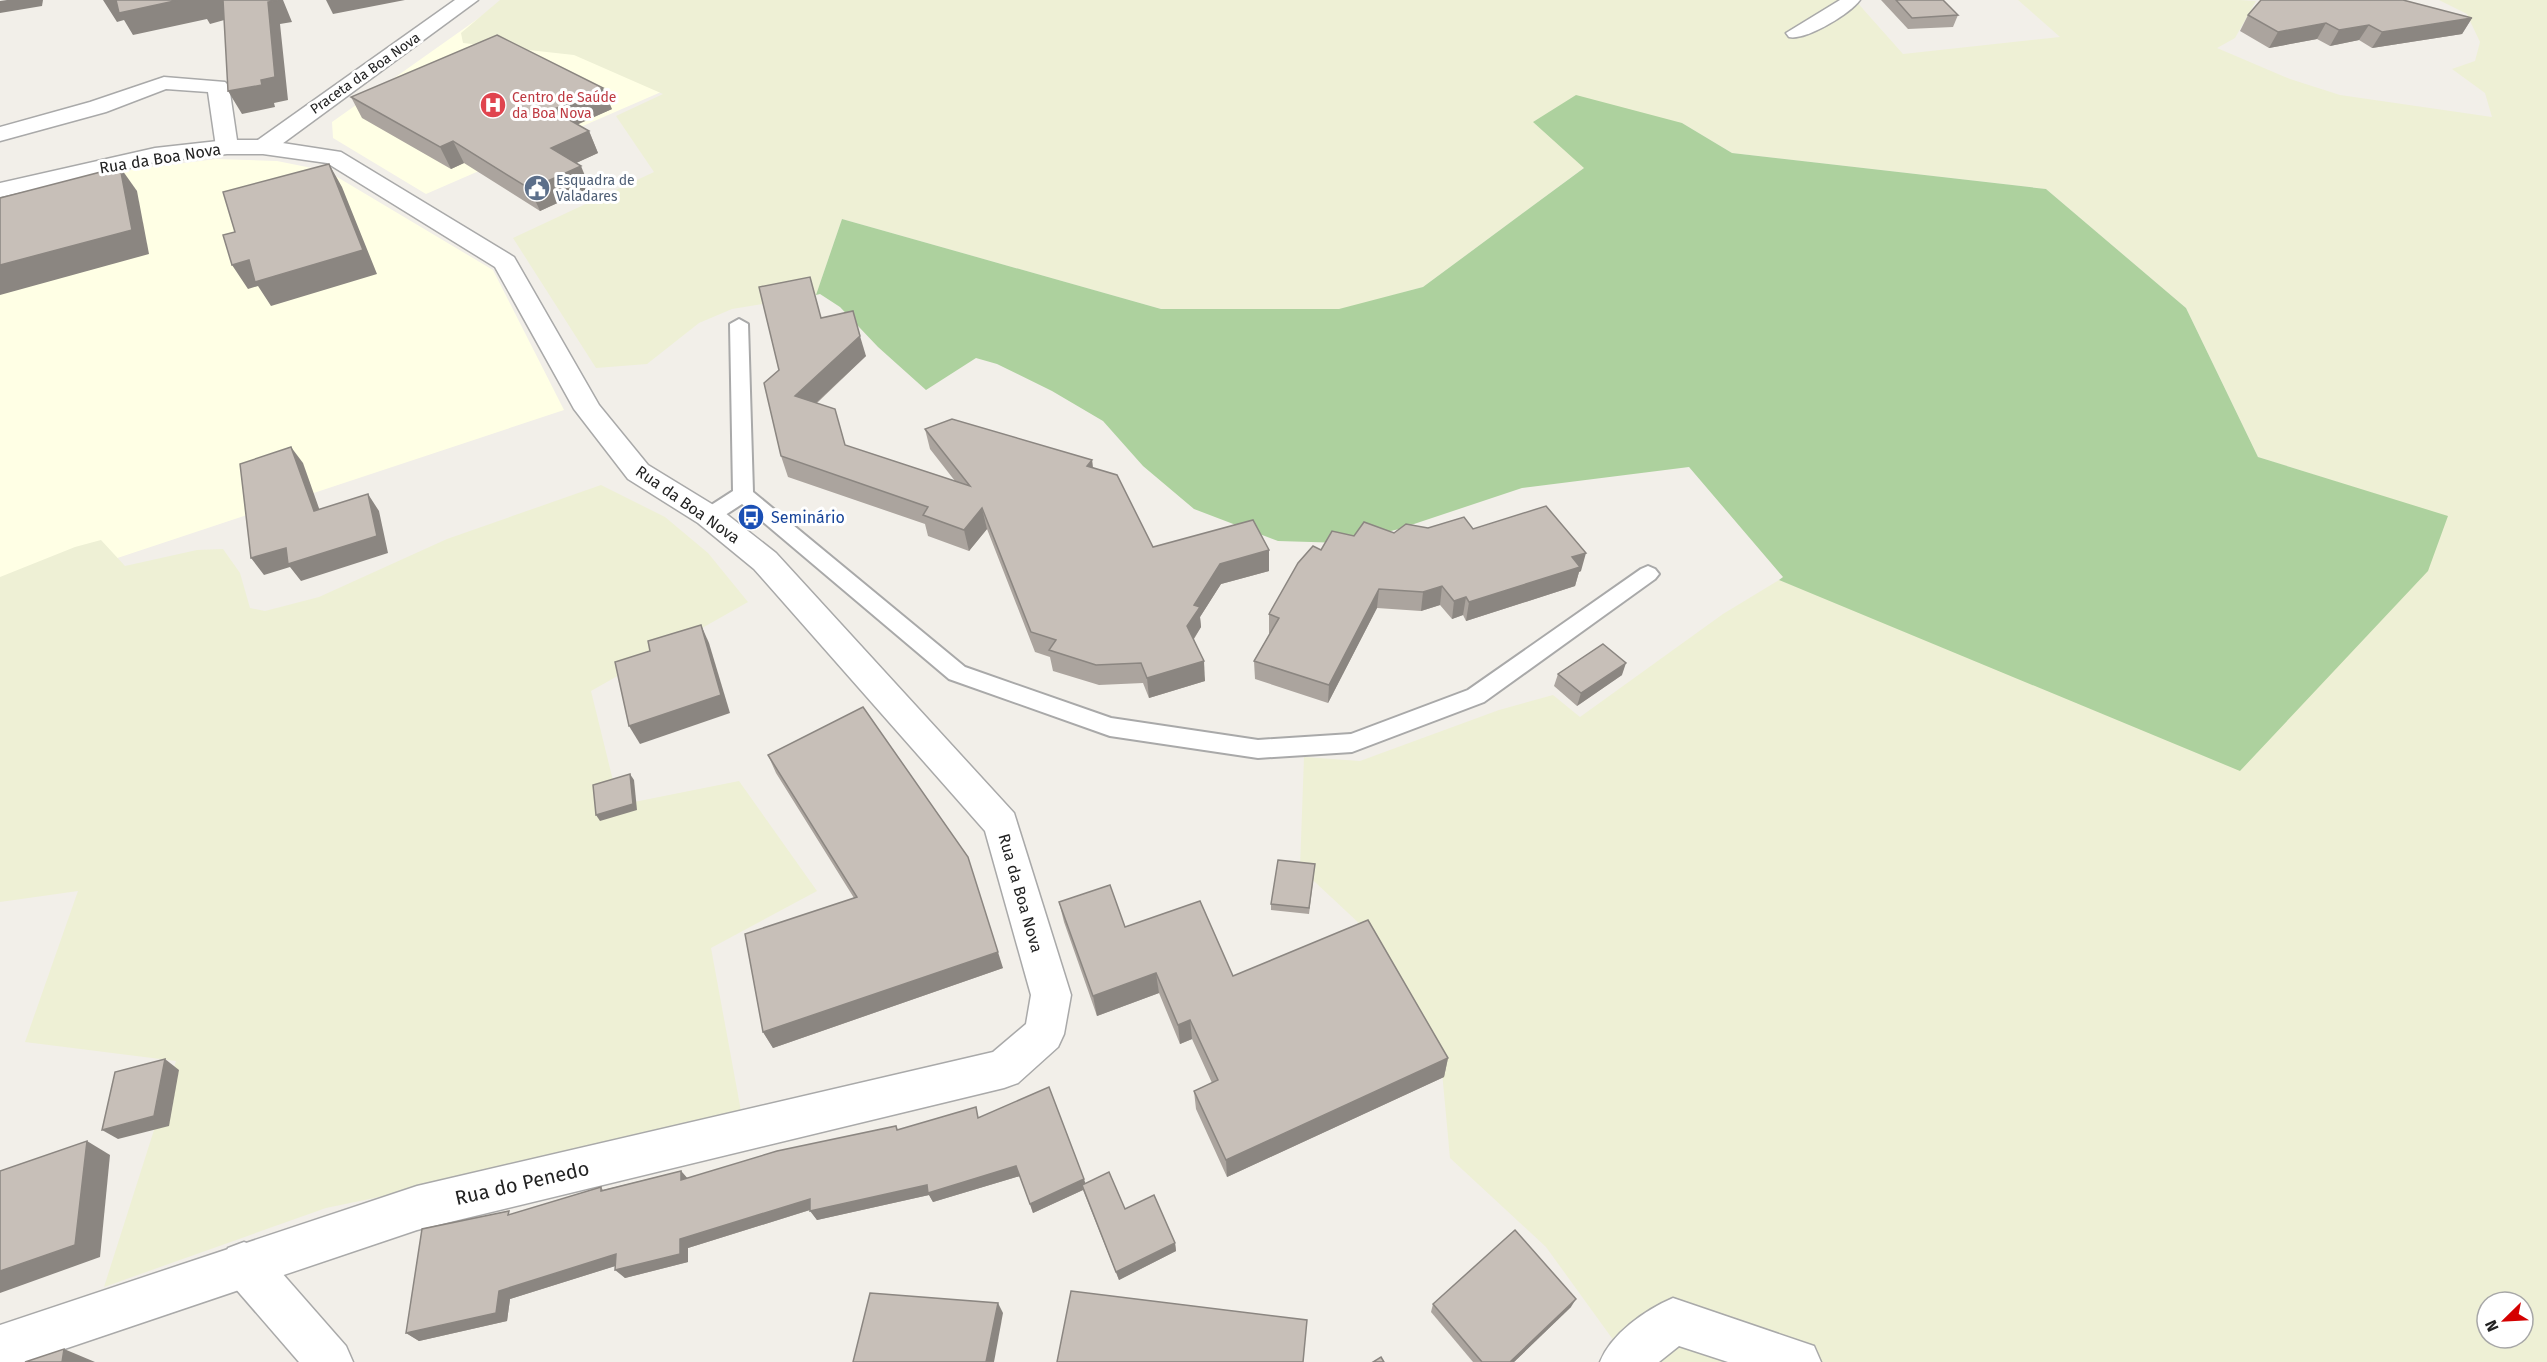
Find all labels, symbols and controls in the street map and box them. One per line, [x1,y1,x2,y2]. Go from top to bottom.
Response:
street label: Praceta da Boa Nova [307,29,424,118]
place label: Centro de Saúde da Boa Nova [512,89,616,122]
hospital icon: Centro de Saúde da Boa Nova [478,90,508,120]
street label: Rua da Boa Nova [98,140,222,177]
place label: Esquadra de Valadares [556,172,635,205]
public building icon: Esquadra de Valadares [522,173,552,203]
street label: Rua da Boa Nova [632,461,743,547]
bus stop icon: Seminário [736,502,766,532]
place label: Seminário [771,508,845,527]
street label: Rua da Boa Nova [994,831,1047,955]
street label: Rua do Penedo [453,1156,591,1210]
north arrow [2475,1290,2535,1350]
text: N [2481,1317,2503,1335]

